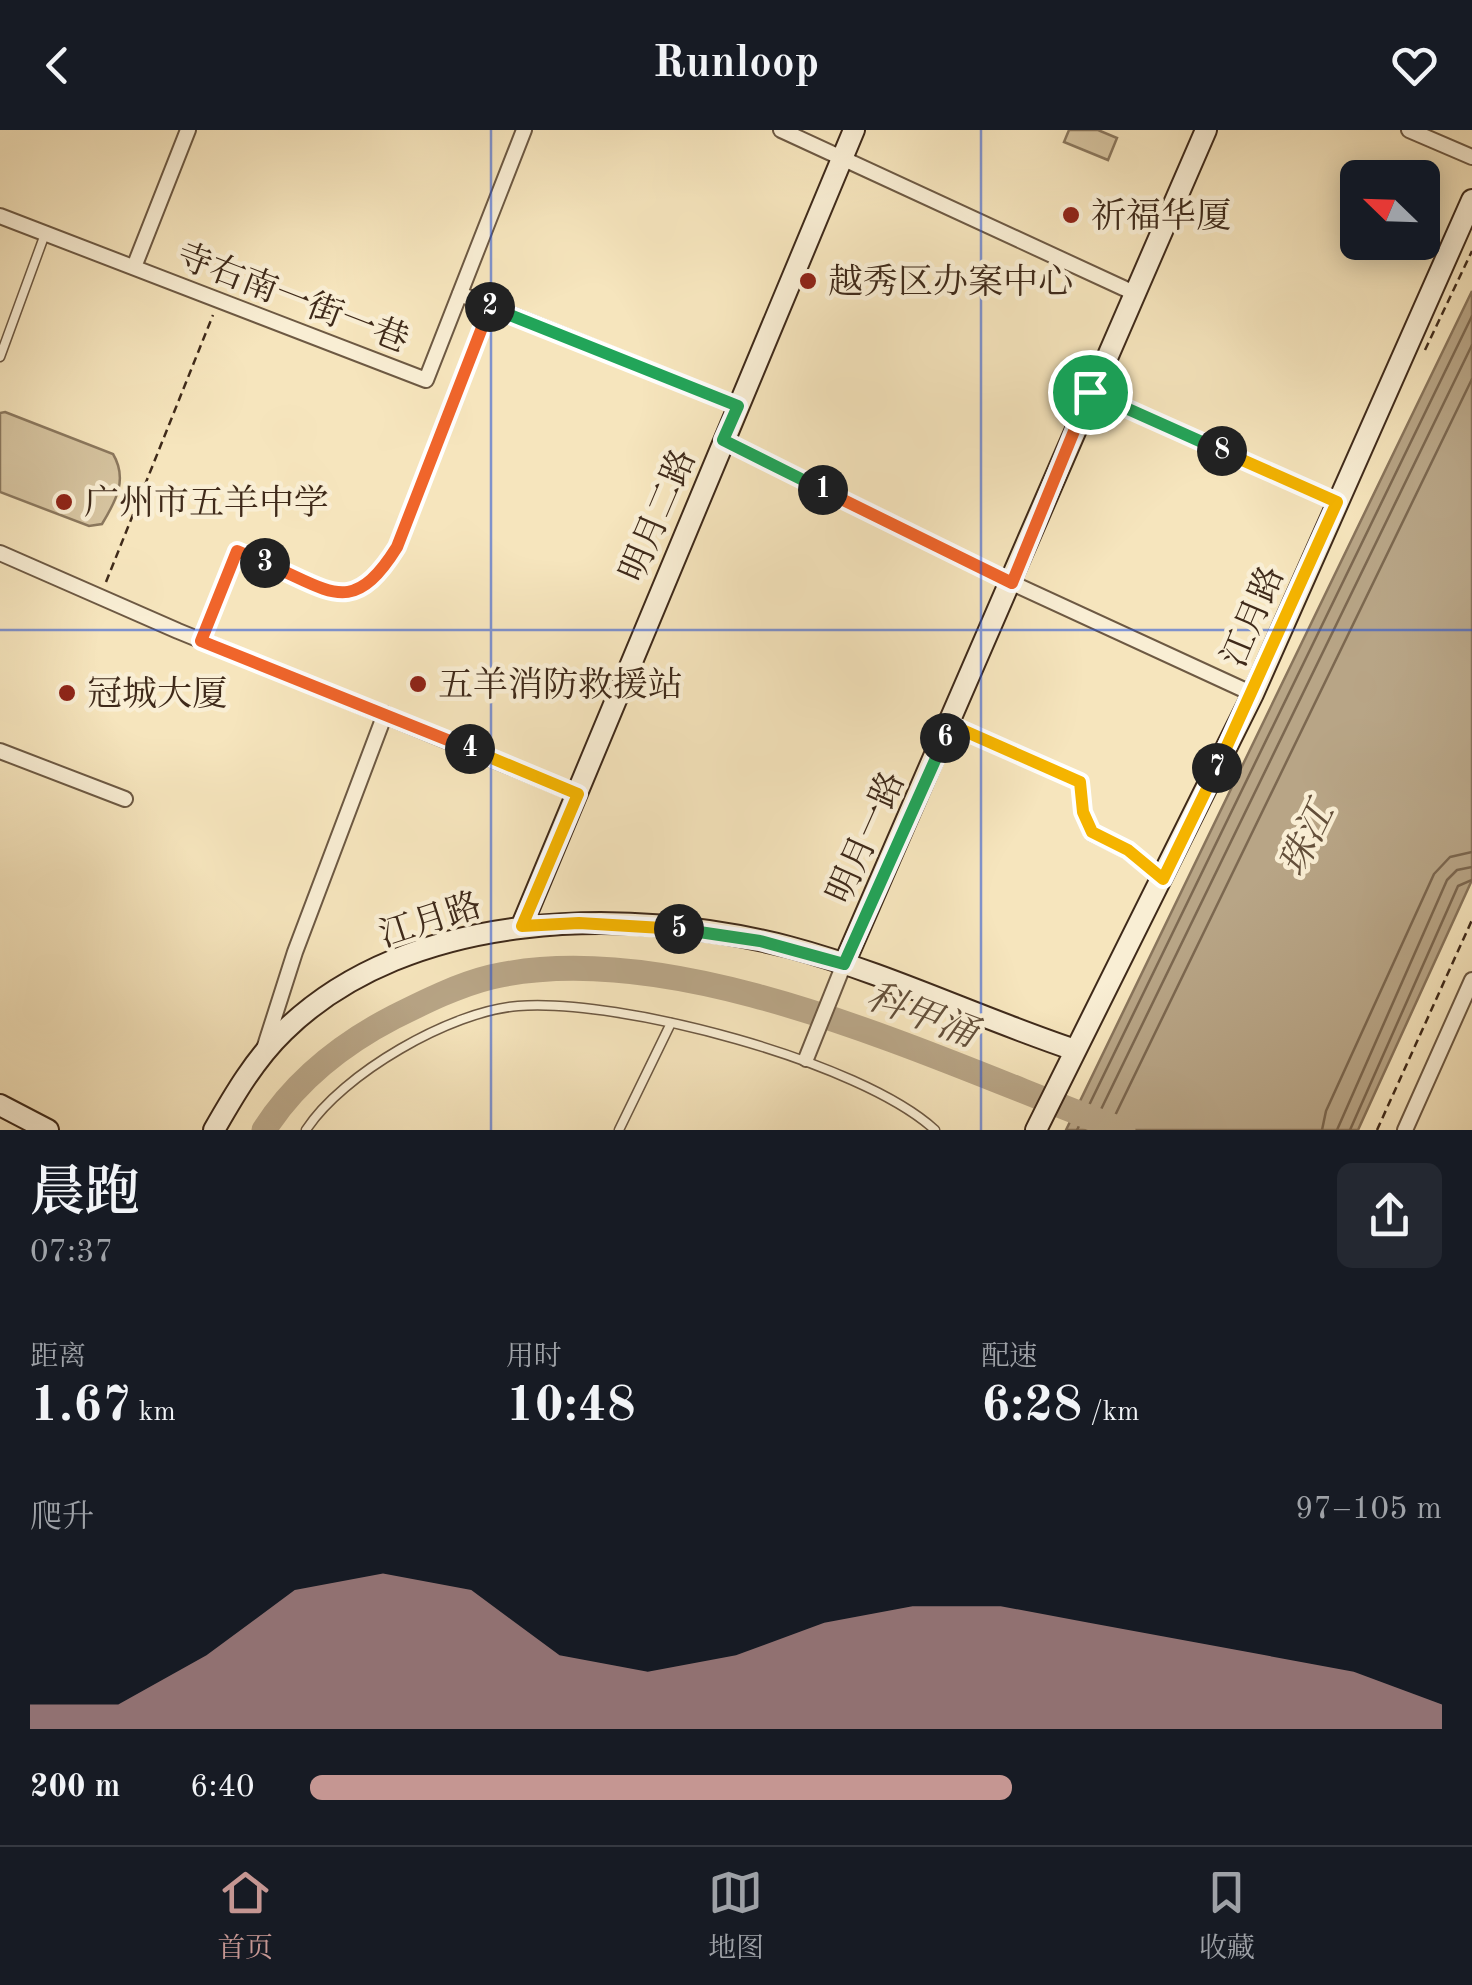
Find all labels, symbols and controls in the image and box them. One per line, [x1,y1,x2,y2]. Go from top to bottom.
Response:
icon: back [30,38,85,93]
icon: heart [1387,38,1442,93]
text: Runloop [653,42,819,87]
north arrow [1340,160,1440,260]
map controls [1340,160,1440,260]
place label: 祈福华厦 [1091,197,1231,235]
marker: 祈福华厦 [1060,204,1082,226]
street label: 寺右南一街一巷 [171,236,414,360]
place label: 越秀区办案中心 [828,263,1073,301]
marker: 越秀区办案中心 [797,270,819,292]
pin: 2 [465,282,515,332]
text: 2 [482,293,498,321]
pin [1048,350,1133,435]
icon: arrive [1063,365,1118,420]
pin: 8 [1197,426,1247,476]
text: 8 [1214,437,1230,465]
street label: 明月二路 [613,444,703,587]
pin: 1 [798,465,848,515]
text: 1 [815,476,831,504]
place label: 广州市五羊中学 [84,484,329,522]
marker: 广州市五羊中学 [53,491,75,513]
pin: 3 [240,538,290,588]
text: 3 [257,549,273,577]
street label: 江月路 [1215,561,1291,672]
place label: 五羊消防救援站 [438,666,683,704]
marker: 五羊消防救援站 [407,673,429,695]
place label: 冠城大厦 [87,675,227,713]
marker: 冠城大厦 [56,682,78,704]
pin: 6 [920,713,970,763]
pin: 4 [445,724,495,774]
text: 6 [937,724,953,752]
text: 4 [462,735,478,763]
pin: 7 [1192,743,1242,793]
text: 7 [1209,754,1225,782]
street label: 明月一路 [820,766,912,909]
water label: 珠江 [1272,792,1345,883]
street label: 江月路 [374,886,486,954]
pin: 5 [654,904,704,954]
text: 5 [671,915,687,943]
water label: 科甲涌 [861,976,986,1056]
button: share [1337,1163,1442,1268]
text: 晨跑 [30,1168,140,1223]
text: 07:37 [30,1237,113,1269]
text: 距离 [30,1344,86,1372]
text: 用时 [506,1344,562,1372]
text: 配速 [981,1344,1037,1372]
text: 1.67 [30,1382,131,1432]
text: 10:48 [506,1382,636,1432]
text: 6:28 [981,1382,1082,1432]
text: km [131,1399,176,1427]
text: /km [1082,1399,1140,1427]
text: 97–105 m [1295,1494,1442,1526]
text: 爬升 [30,1503,94,1535]
text: 200 m [30,1772,120,1804]
text: 6:40 [190,1772,255,1804]
tab: 首页 [217,1865,273,1968]
tab: 地图 [708,1865,764,1968]
tab: 收藏 [1199,1865,1255,1968]

